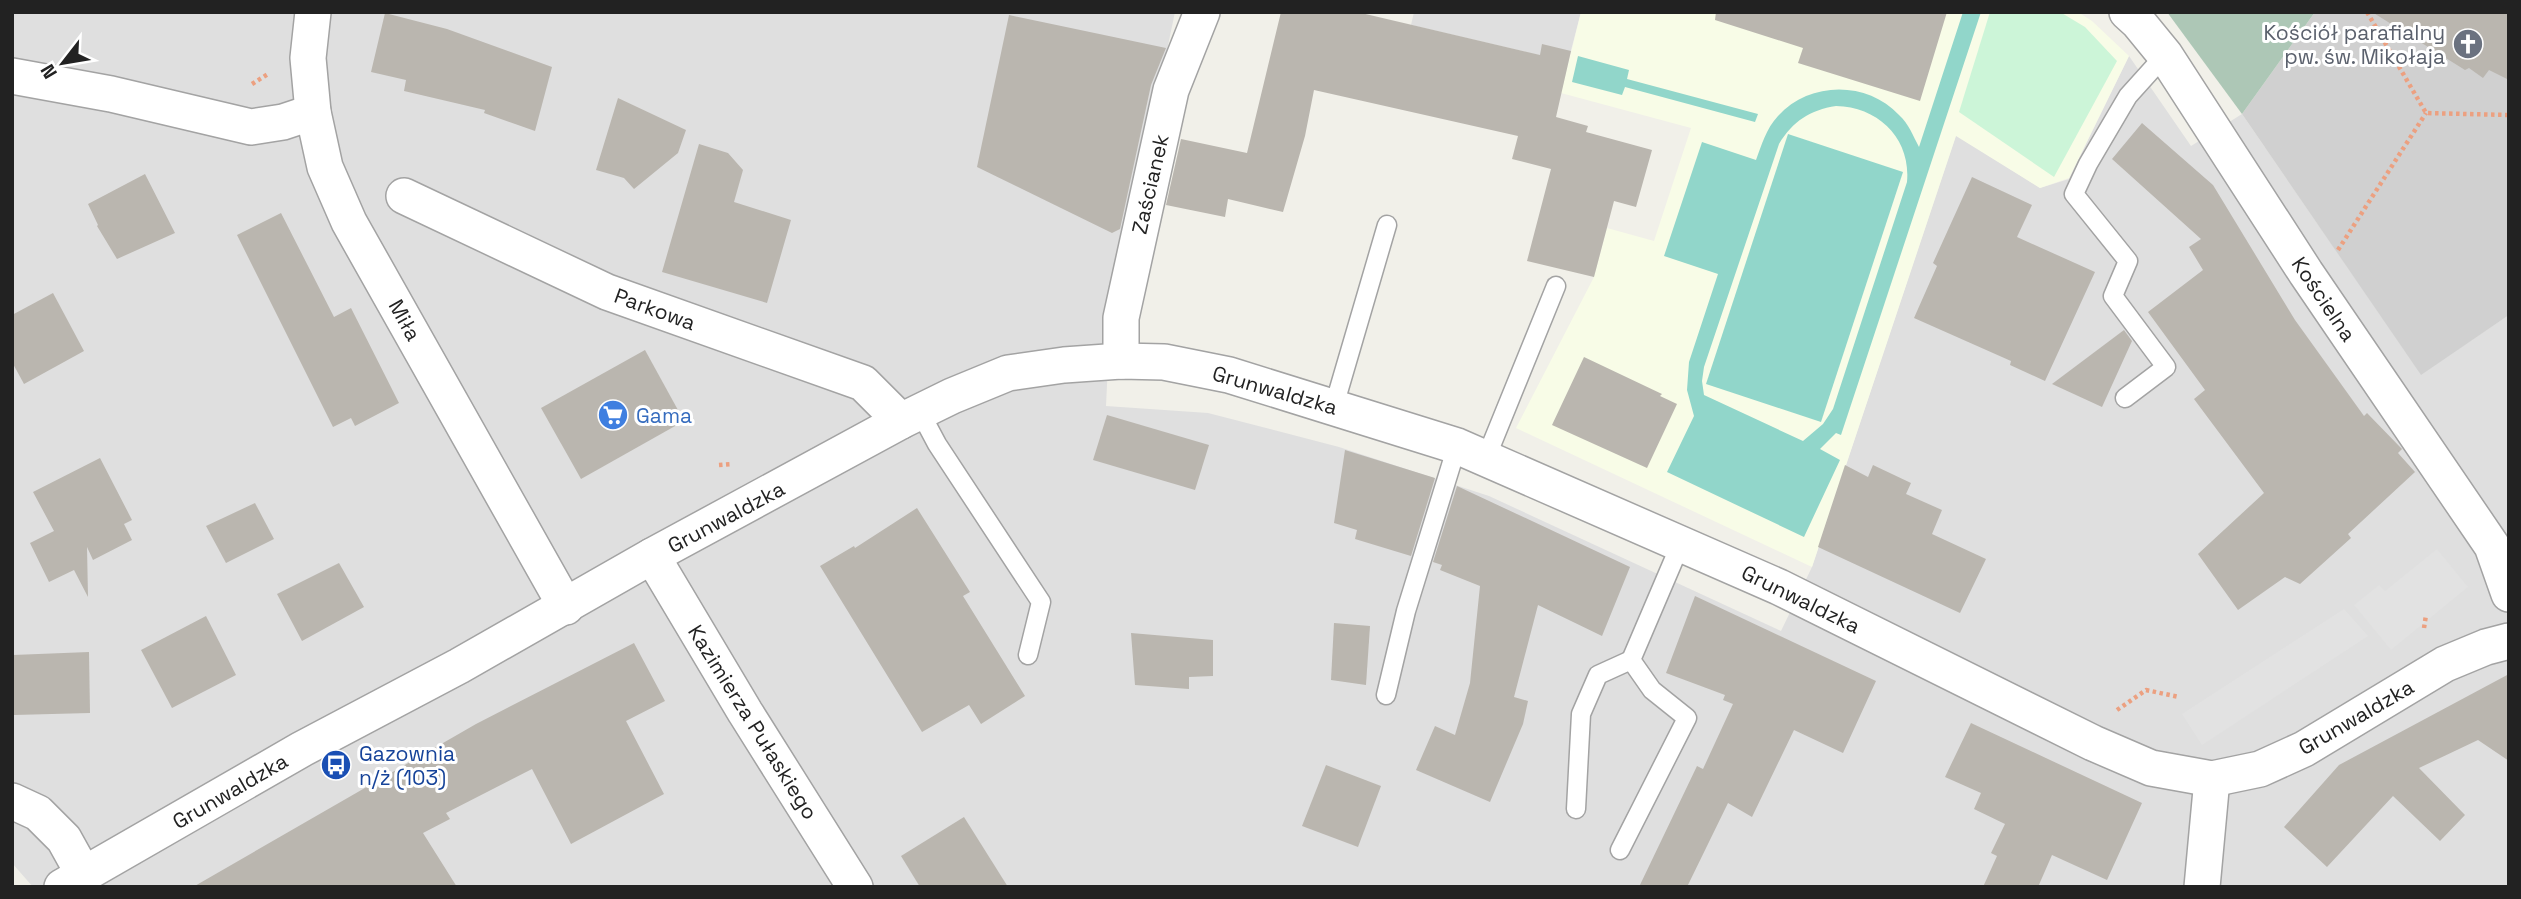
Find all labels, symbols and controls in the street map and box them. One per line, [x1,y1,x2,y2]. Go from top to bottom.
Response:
place label: Kościół parafialny pw. św. Mikołaja [2263,19,2445,70]
church icon: Kościół parafialny pw. św. Mikołaja [2451,27,2485,61]
north arrow [28,28,98,98]
text: N [35,60,63,83]
street label: Zaścianek [1125,131,1175,237]
street label: Kościelna [2286,251,2362,347]
street label: Parkowa [611,282,699,336]
street label: Miła [383,295,427,345]
street label: Grunwaldzka [1209,359,1341,421]
supermarket icon: Gama [596,398,630,432]
place label: Gama [636,402,692,429]
street label: Grunwaldzka [663,475,789,559]
street label: Grunwaldzka [1737,559,1865,639]
street label: Kazimierza Pułaskiego [682,620,824,824]
street label: Grunwaldzka [2293,673,2419,761]
place label: Gazownia n/ż (103) [359,740,455,791]
street label: Grunwaldzka [167,747,293,835]
bus stop icon: Gazownia n/ż (103) [319,748,353,782]

